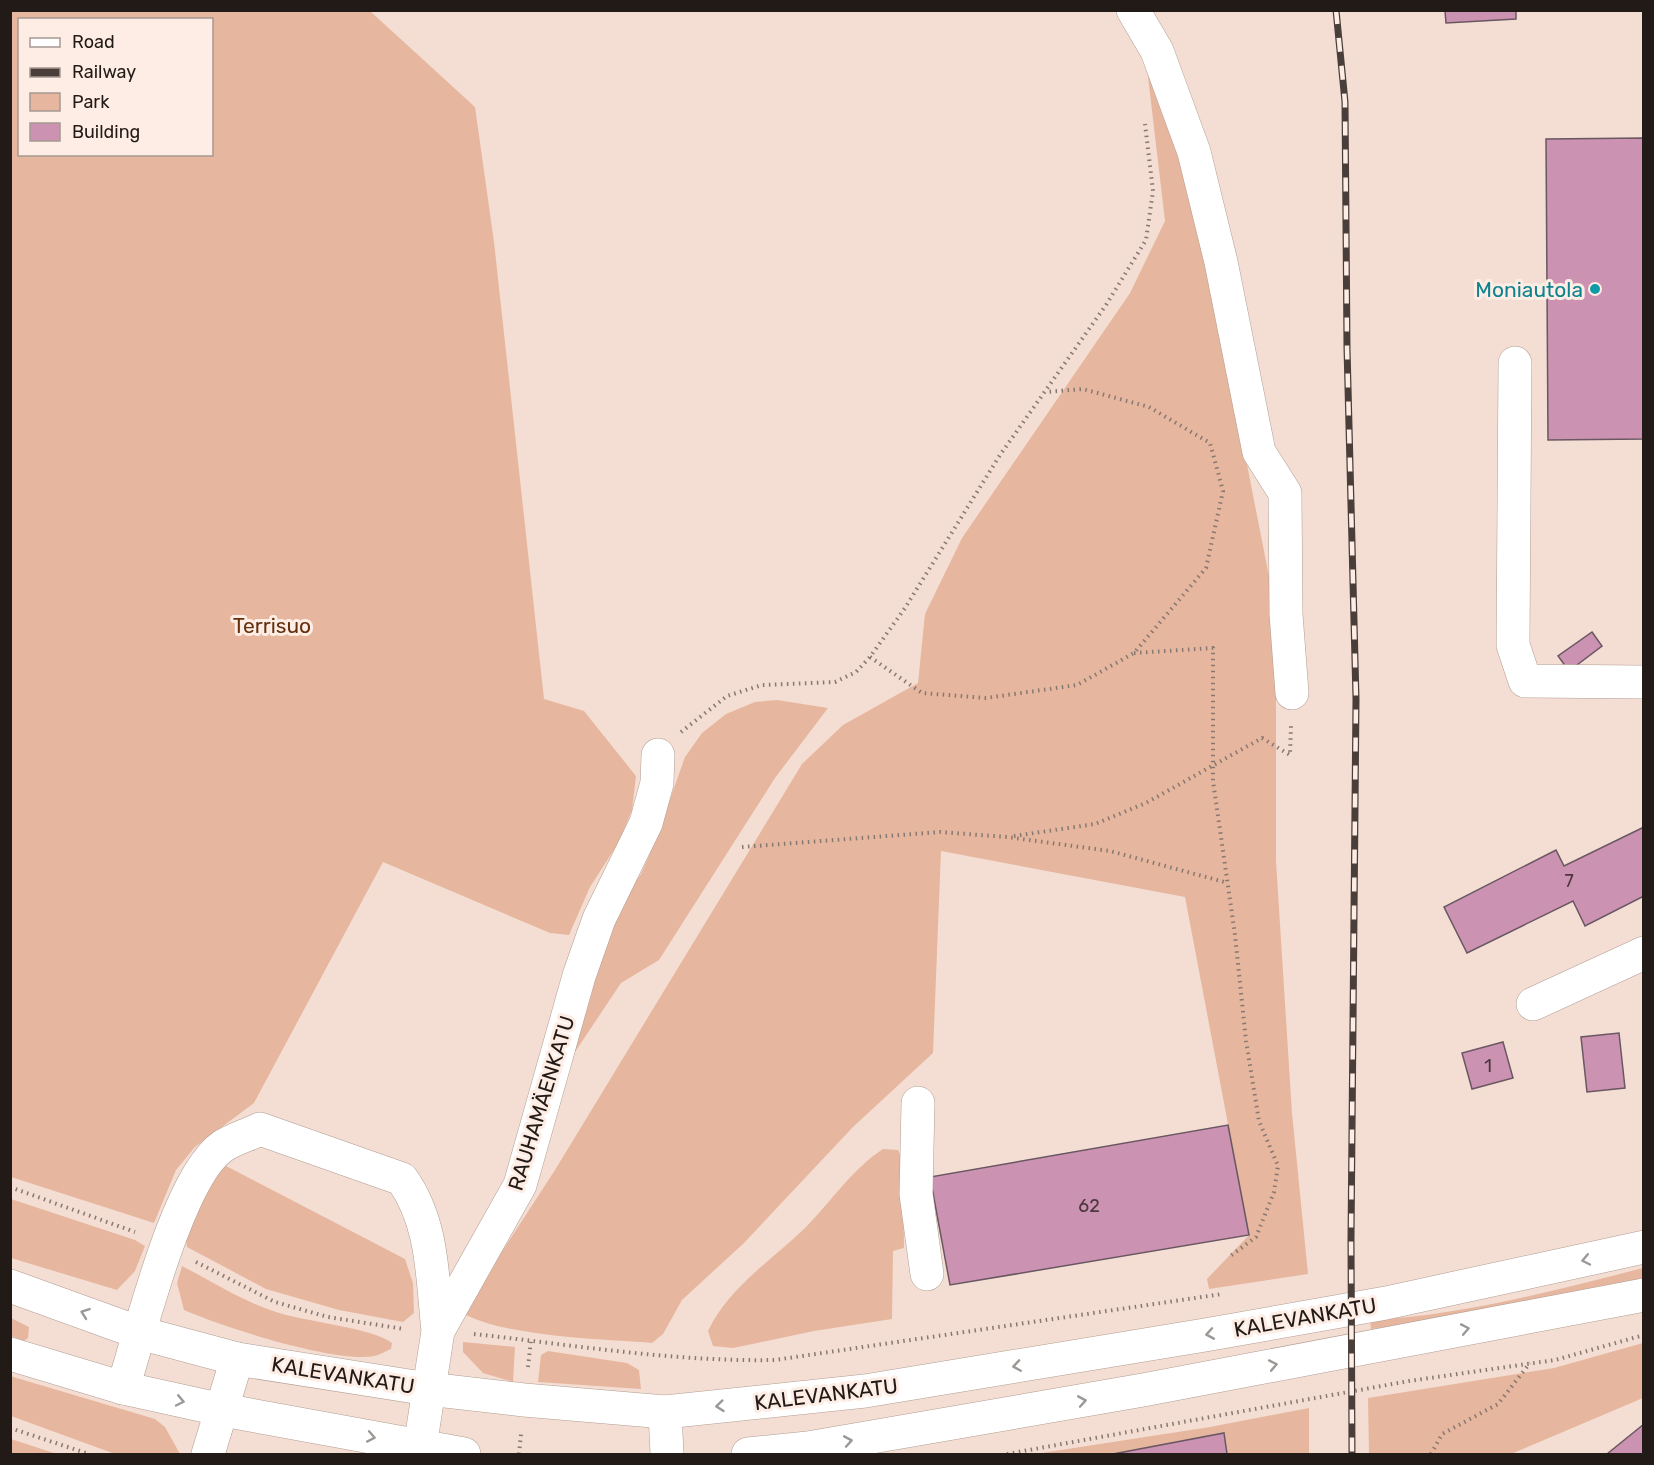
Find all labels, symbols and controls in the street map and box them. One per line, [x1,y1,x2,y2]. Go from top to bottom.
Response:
legend [18,18,213,156]
text: Road [72,31,115,53]
text: Railway [72,61,136,83]
text: Park [72,91,110,113]
text: Building [72,121,140,143]
place label: Moniautola [1475,277,1583,302]
marker: Moniautola [1588,282,1602,296]
park label: Terrisuo [233,613,311,638]
house number: 7 [1564,870,1574,892]
street label: RAUHAMÄENKATU [503,1013,579,1193]
house number: 1 [1484,1055,1492,1077]
house number: 62 [1078,1195,1100,1217]
one-way arrow [1582,1253,1592,1266]
street label: KALEVANKATU [1232,1292,1378,1342]
one-way arrow [80,1308,91,1321]
one-way arrow [1460,1323,1470,1336]
one-way arrow [1205,1328,1214,1340]
street label: KALEVANKATU [270,1351,416,1399]
one-way arrow [1013,1359,1023,1372]
one-way arrow [1269,1360,1278,1372]
street label: KALEVANKATU [753,1373,899,1415]
one-way arrow [174,1394,184,1407]
one-way arrow [1076,1395,1086,1408]
one-way arrow [716,1399,725,1412]
one-way arrow [366,1430,376,1443]
one-way arrow [843,1436,853,1448]

